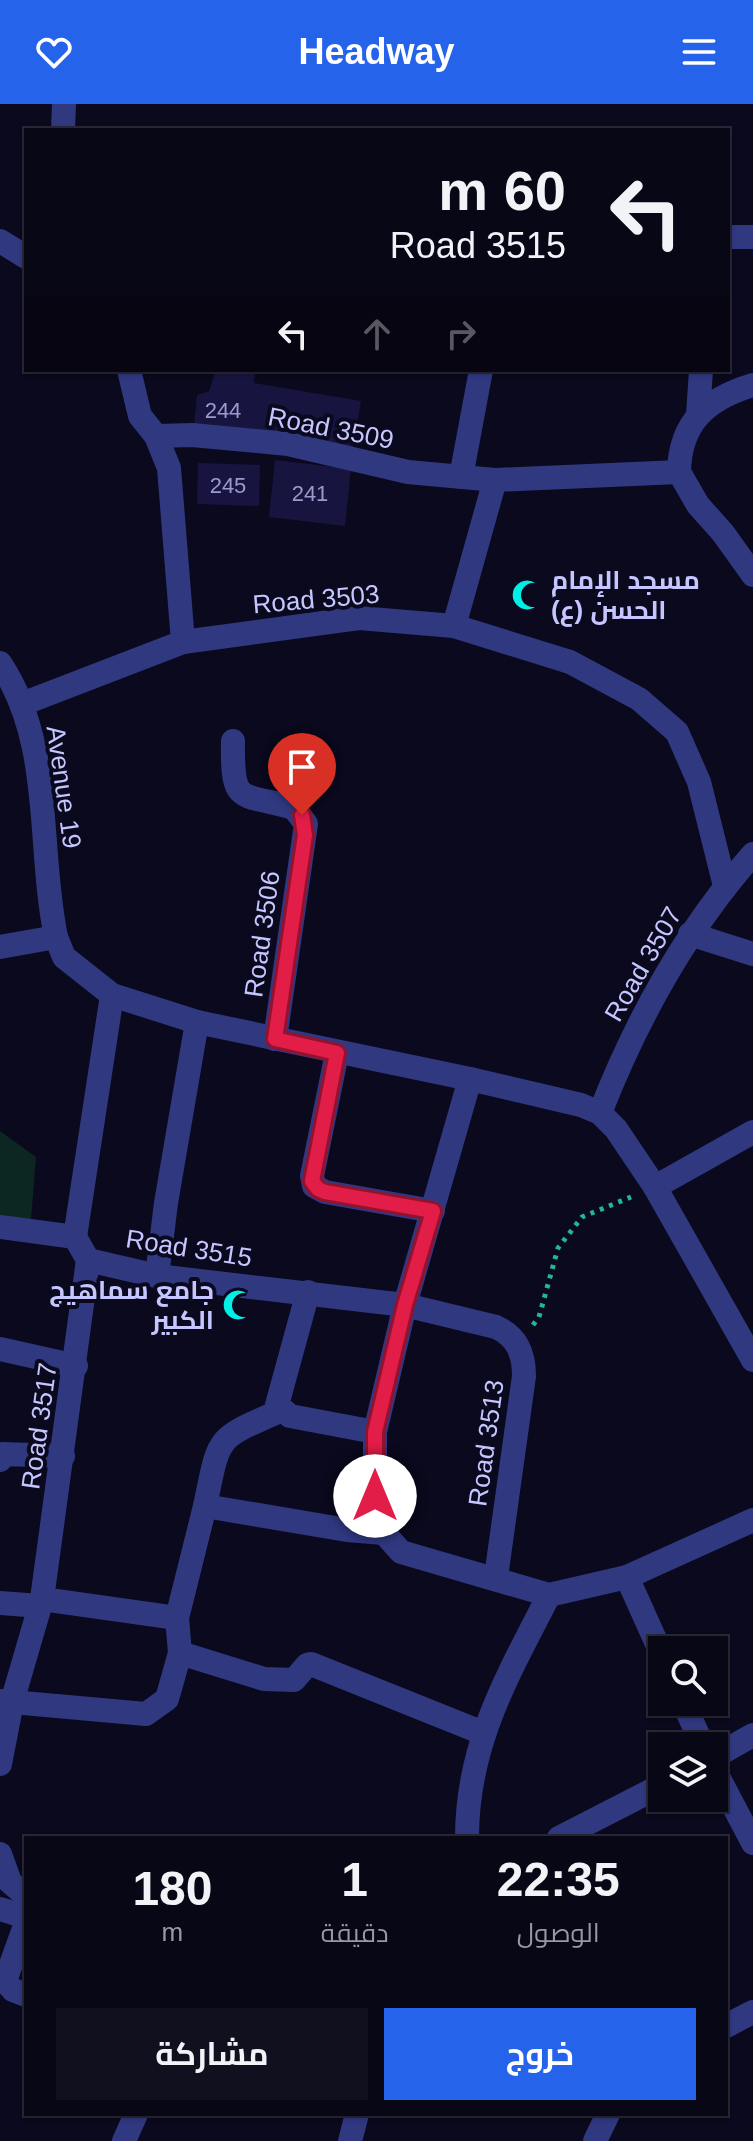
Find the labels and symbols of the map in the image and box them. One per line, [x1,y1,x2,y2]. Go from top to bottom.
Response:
house number: 244 [205,398,241,423]
street label: Road 3509 [266,401,396,455]
house number: 245 [210,473,246,498]
house number: 241 [292,481,328,506]
place label: مسجد الإمام الحسن (ع) [551,565,700,627]
mosque icon: مسجد الإمام الحسن (ع) [510,578,544,612]
street label: Road 3503 [251,579,381,619]
street label: Avenue 19 [41,724,87,850]
pin [268,733,336,815]
street label: Road 3506 [238,869,286,999]
street label: Road 3507 [598,901,688,1027]
street label: Road 3515 [124,1223,254,1273]
place label: جامع سماهيج الكبير [49,1275,214,1335]
mosque icon: جامع سماهيج الكبير [221,1288,255,1322]
street label: Road 3517 [15,1361,63,1491]
street label: Road 3513 [462,1378,510,1508]
position arrow [333,1454,417,1538]

